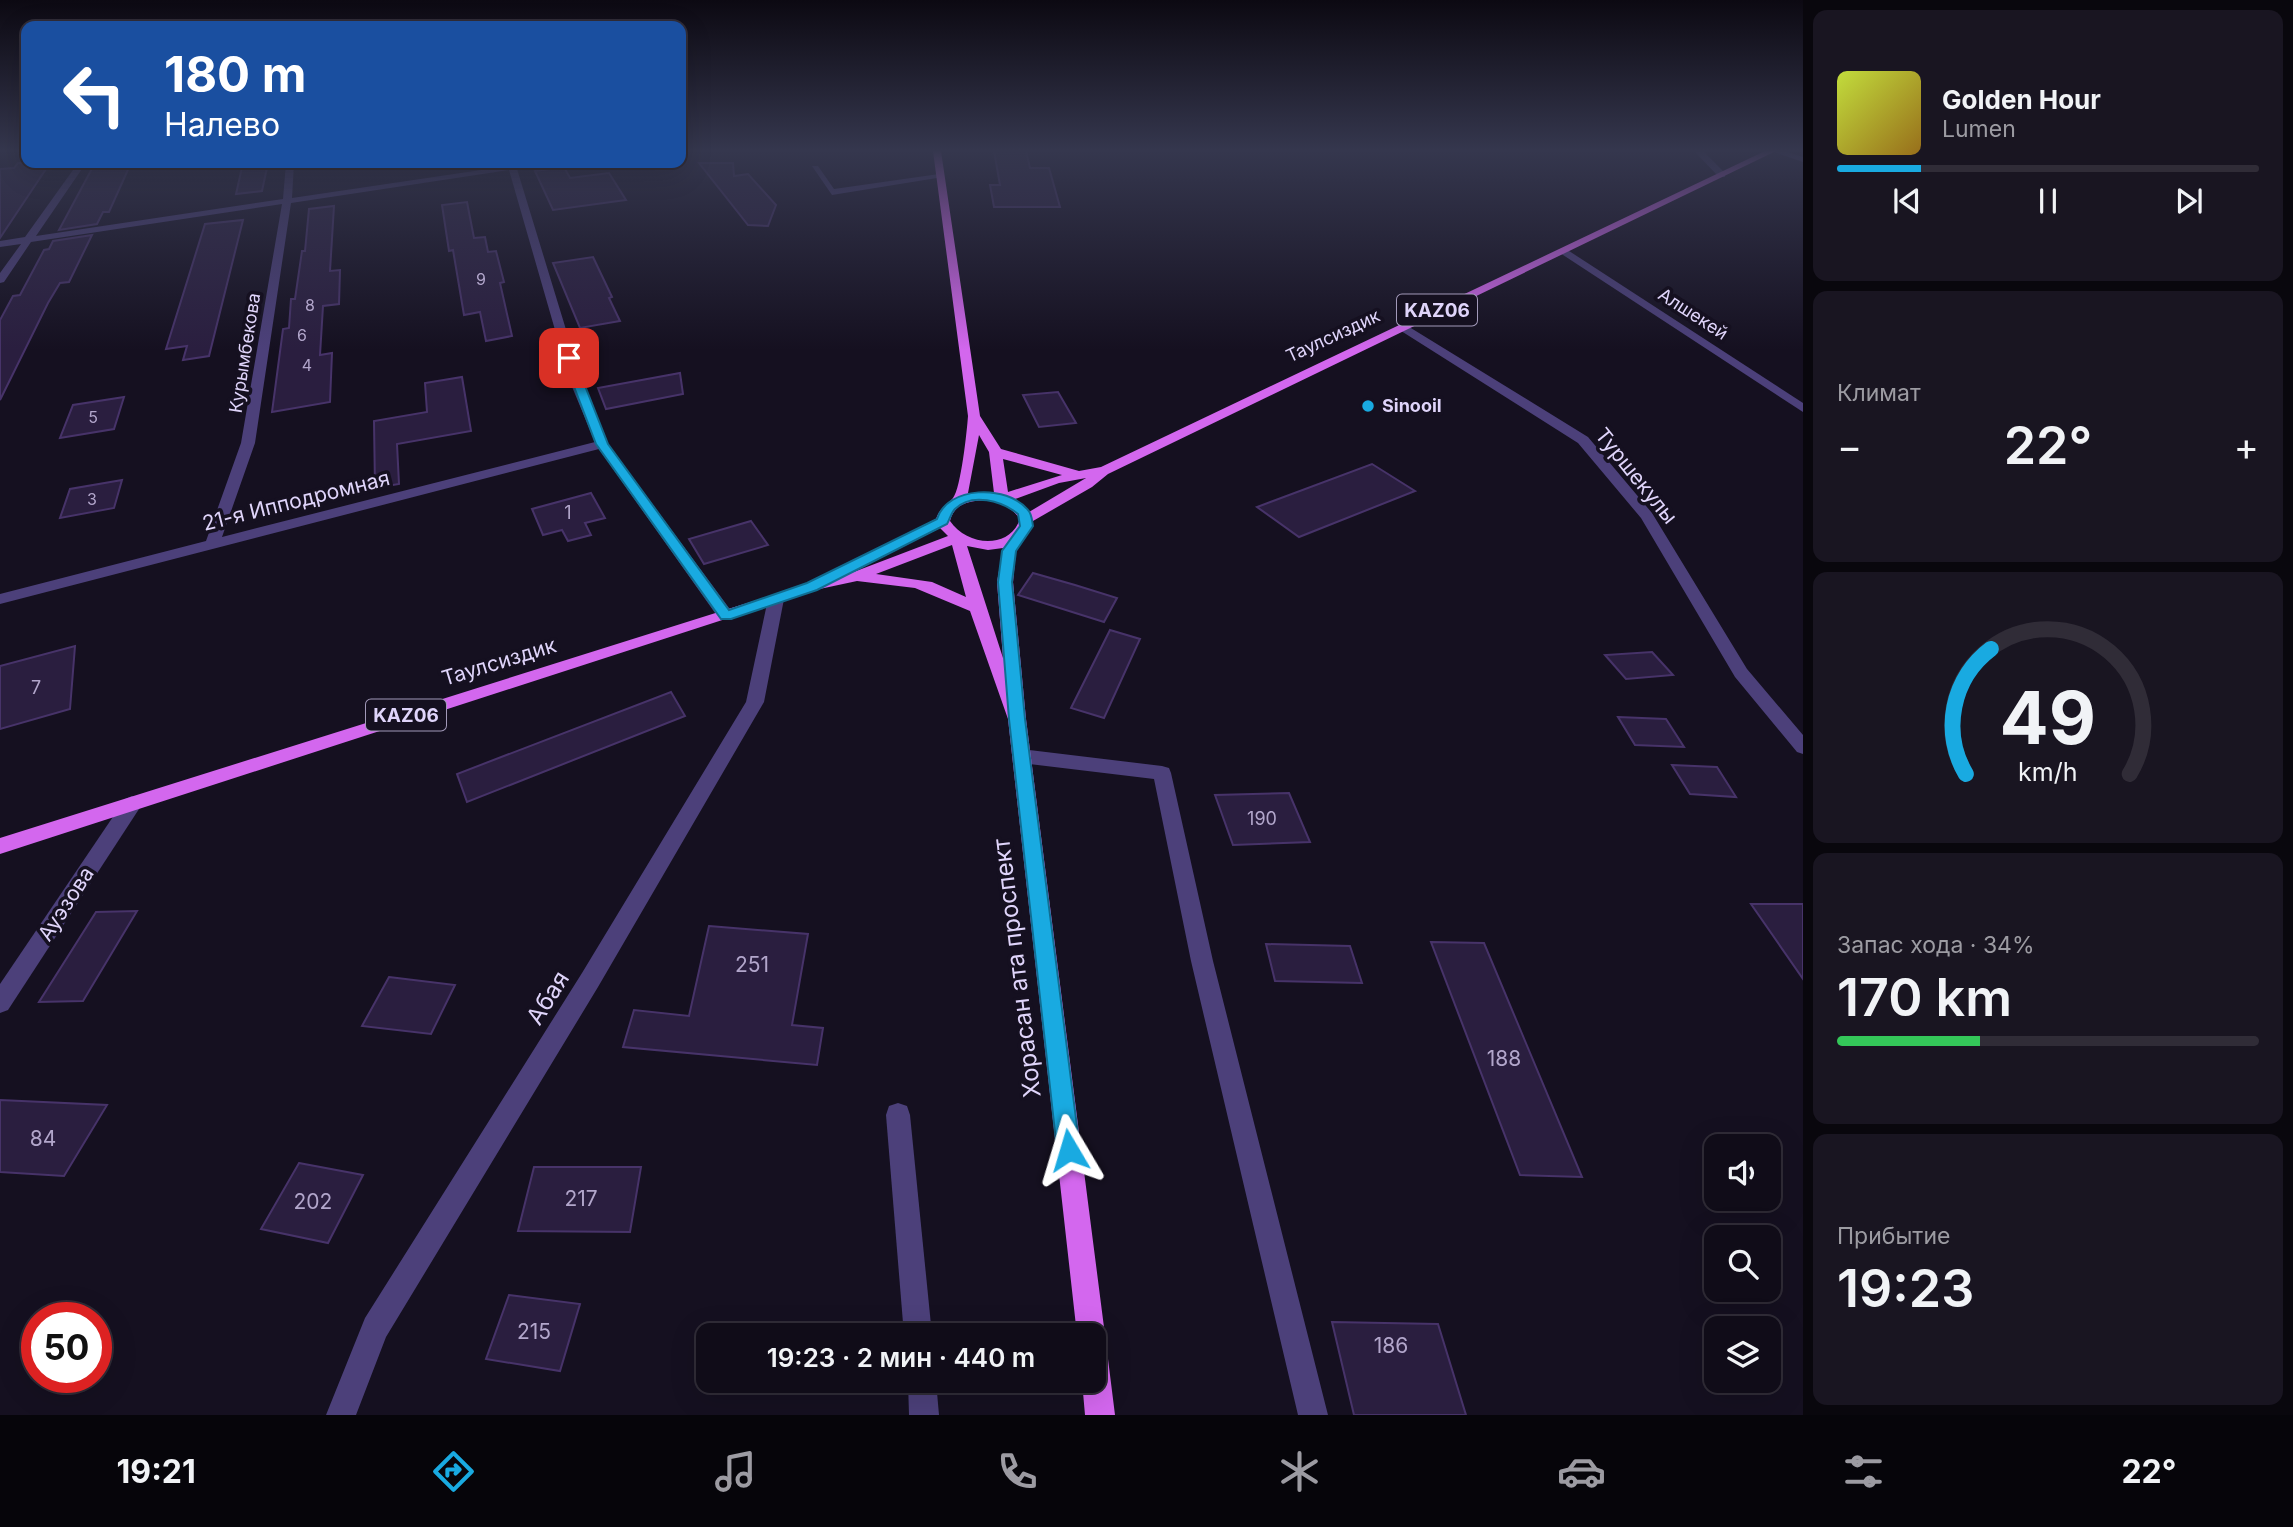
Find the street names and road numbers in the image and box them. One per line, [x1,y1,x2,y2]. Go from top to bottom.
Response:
street label: Алшекей [1655,283,1732,344]
street label: Курымбекова [225,291,264,414]
road number: KAZ06 [1397,294,1477,326]
street label: Таулсиздик [1282,305,1383,366]
street label: Туршекулы [1590,423,1683,529]
street label: 21-я Ипподромная [200,465,392,536]
street label: Таулсиздик [439,632,560,691]
road number: KAZ06 [366,700,446,730]
street label: Хорасан ата проспект [986,837,1047,1099]
street label: Ауэзова [32,862,99,945]
street label: Абая [520,966,575,1030]

